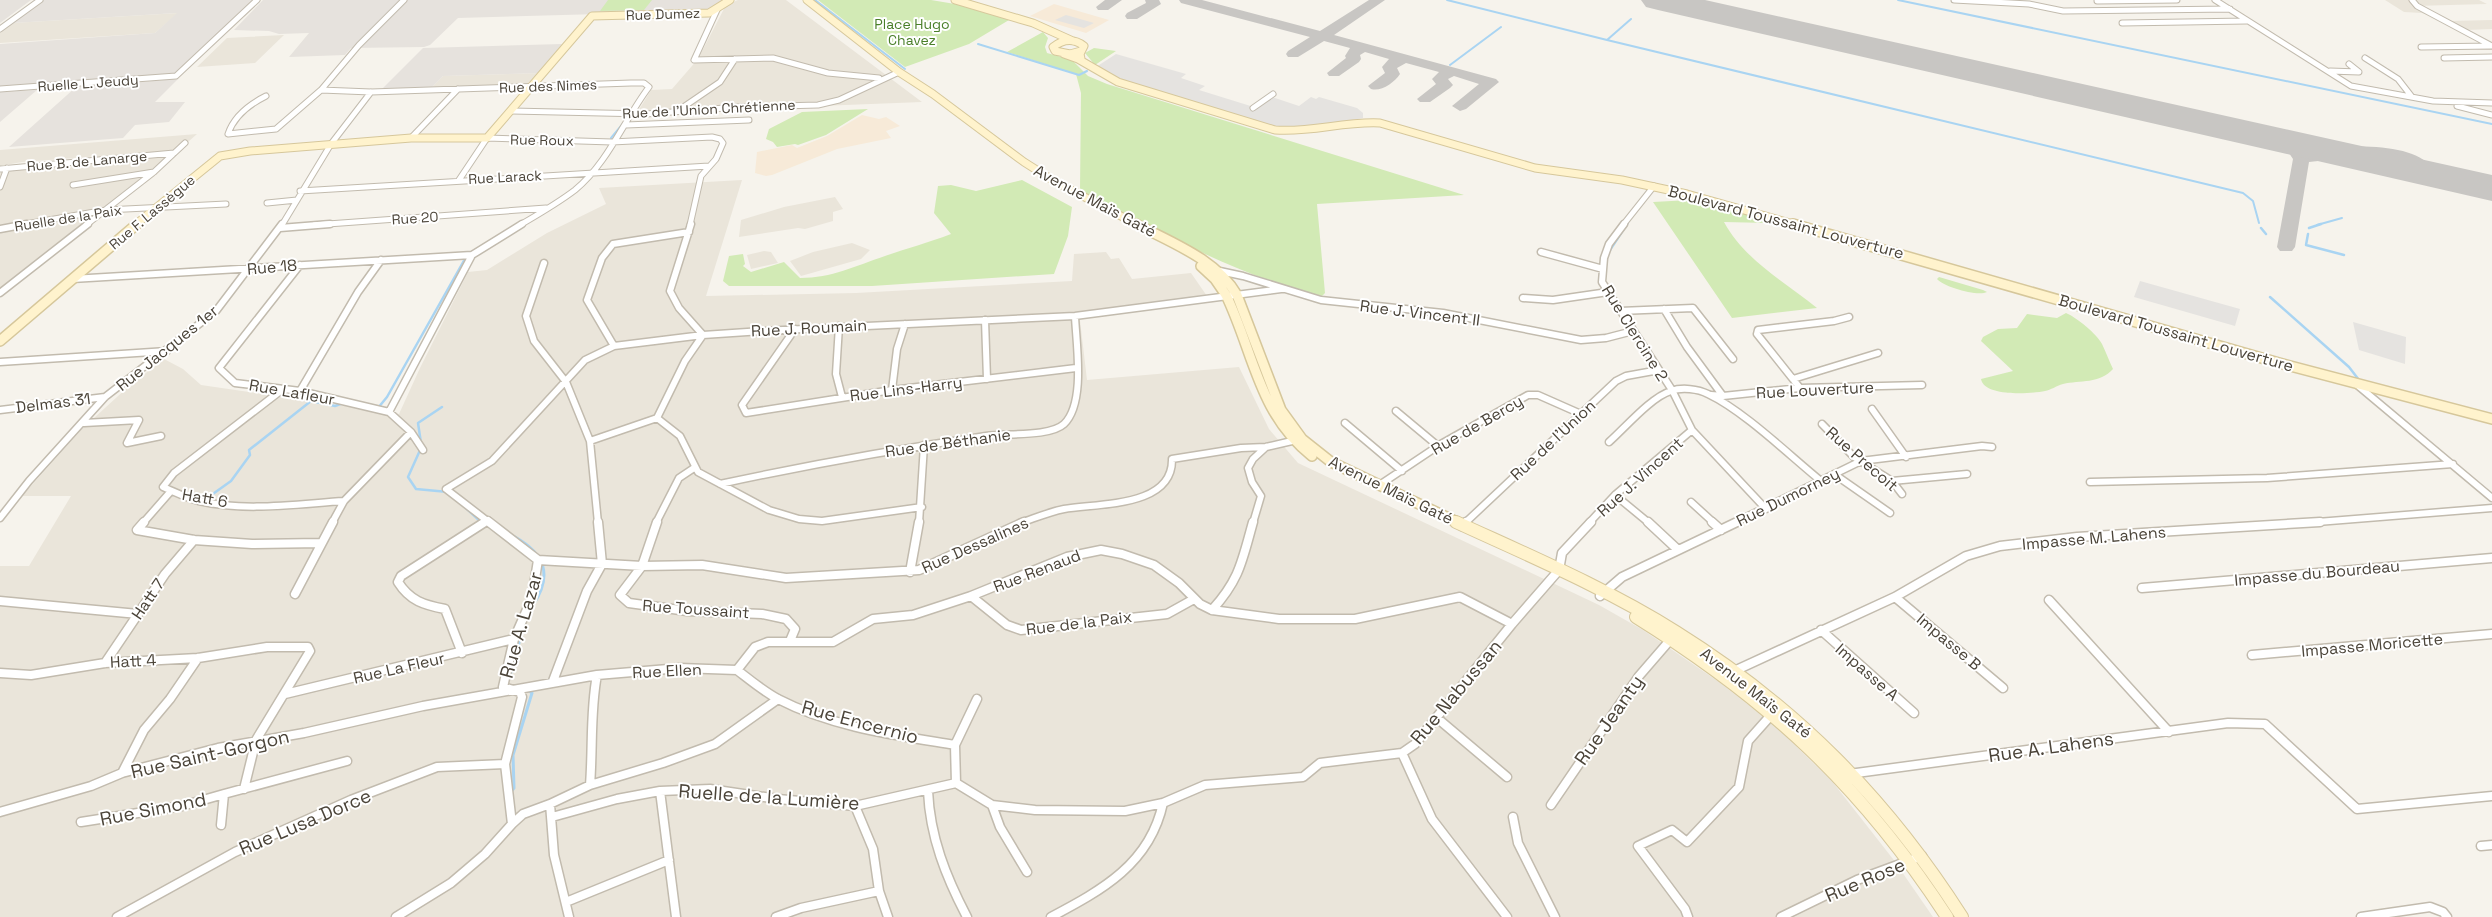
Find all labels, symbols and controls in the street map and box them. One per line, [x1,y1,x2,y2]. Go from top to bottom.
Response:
street label: Rue Dumez [625,4,701,24]
park label: Place Hugo Chavez [874,15,950,49]
street label: Ruelle L. Jeudy [37,70,139,96]
street label: Rue des Nimes [499,75,597,97]
street label: Rue de l'Union Chrétienne [622,95,796,123]
street label: Rue Roux [510,130,574,150]
street label: Rue B. de Lanarge [26,147,148,175]
street label: Avenue Maïs Gaté [1030,160,1160,242]
street label: Rue Larack [468,166,543,188]
street label: Rue F. Lassègue [105,171,199,253]
street label: Boulevard Toussaint Louverture [1666,180,1906,264]
street label: Ruelle de la Paix [13,201,123,235]
street label: Rue 20 [391,207,439,229]
street label: Rue 18 [246,254,298,280]
street label: Rue Clercine 2 [1597,281,1673,385]
street label: Boulevard Toussaint Louverture [2056,289,2296,377]
street label: Rue J. Vincent II [1359,295,1481,331]
street label: Rue Jacques 1er [112,300,222,396]
street label: Rue J. Roumain [750,314,868,342]
street label: Rue Lins-Harry [849,372,963,406]
street label: Rue Lafleur [247,374,337,410]
street label: Rue Louverture [1756,376,1874,404]
street label: Delmas 31 [14,388,92,418]
street label: Rue de Bercy [1427,390,1527,460]
street label: Rue de l'Union [1506,395,1600,485]
street label: Rue Precoit [1822,422,1902,496]
street label: Rue de Béthanie [884,424,1012,462]
street label: Rue J. Vincent [1592,433,1688,521]
street label: Avenue Maïs Gaté [1325,451,1457,529]
street label: Rue Dumorney [1733,463,1843,531]
street label: Hatt 6 [180,484,230,512]
street label: Rue Dessalines [918,512,1032,578]
street label: Impasse M. Lahens [2021,521,2167,555]
street label: Rue Renaud [990,545,1084,597]
street label: Impasse du Bourdeau [2233,555,2401,591]
street label: Rue A. Lazar [494,569,548,681]
street label: Hatt 7 [127,574,169,624]
street label: Rue Toussaint [642,595,750,623]
street label: Rue de la Paix [1025,606,1133,640]
street label: Impasse B [1912,609,1986,675]
street label: Impasse Moricette [2300,628,2444,662]
street label: Rue Nabussan [1405,634,1507,750]
street label: Impasse A [1831,639,1903,705]
street label: Avenue Maïs Gaté [1696,643,1816,743]
street label: Rue La Fleur [351,647,447,689]
street label: Hatt 4 [109,649,157,673]
street label: Rue Ellen [632,659,702,683]
street label: Rue Jeanty [1569,670,1649,770]
street label: Rue Encernio [799,694,921,750]
street label: Rue Saint-Gorgon [128,724,292,784]
street label: Rue A. Lahens [1987,726,2115,768]
street label: Ruelle de la Lumière [678,778,860,816]
street label: Rue Lusa Dorce [235,783,375,861]
street label: Rue Simond [98,786,208,832]
street label: Rue Rose [1821,852,1909,908]

